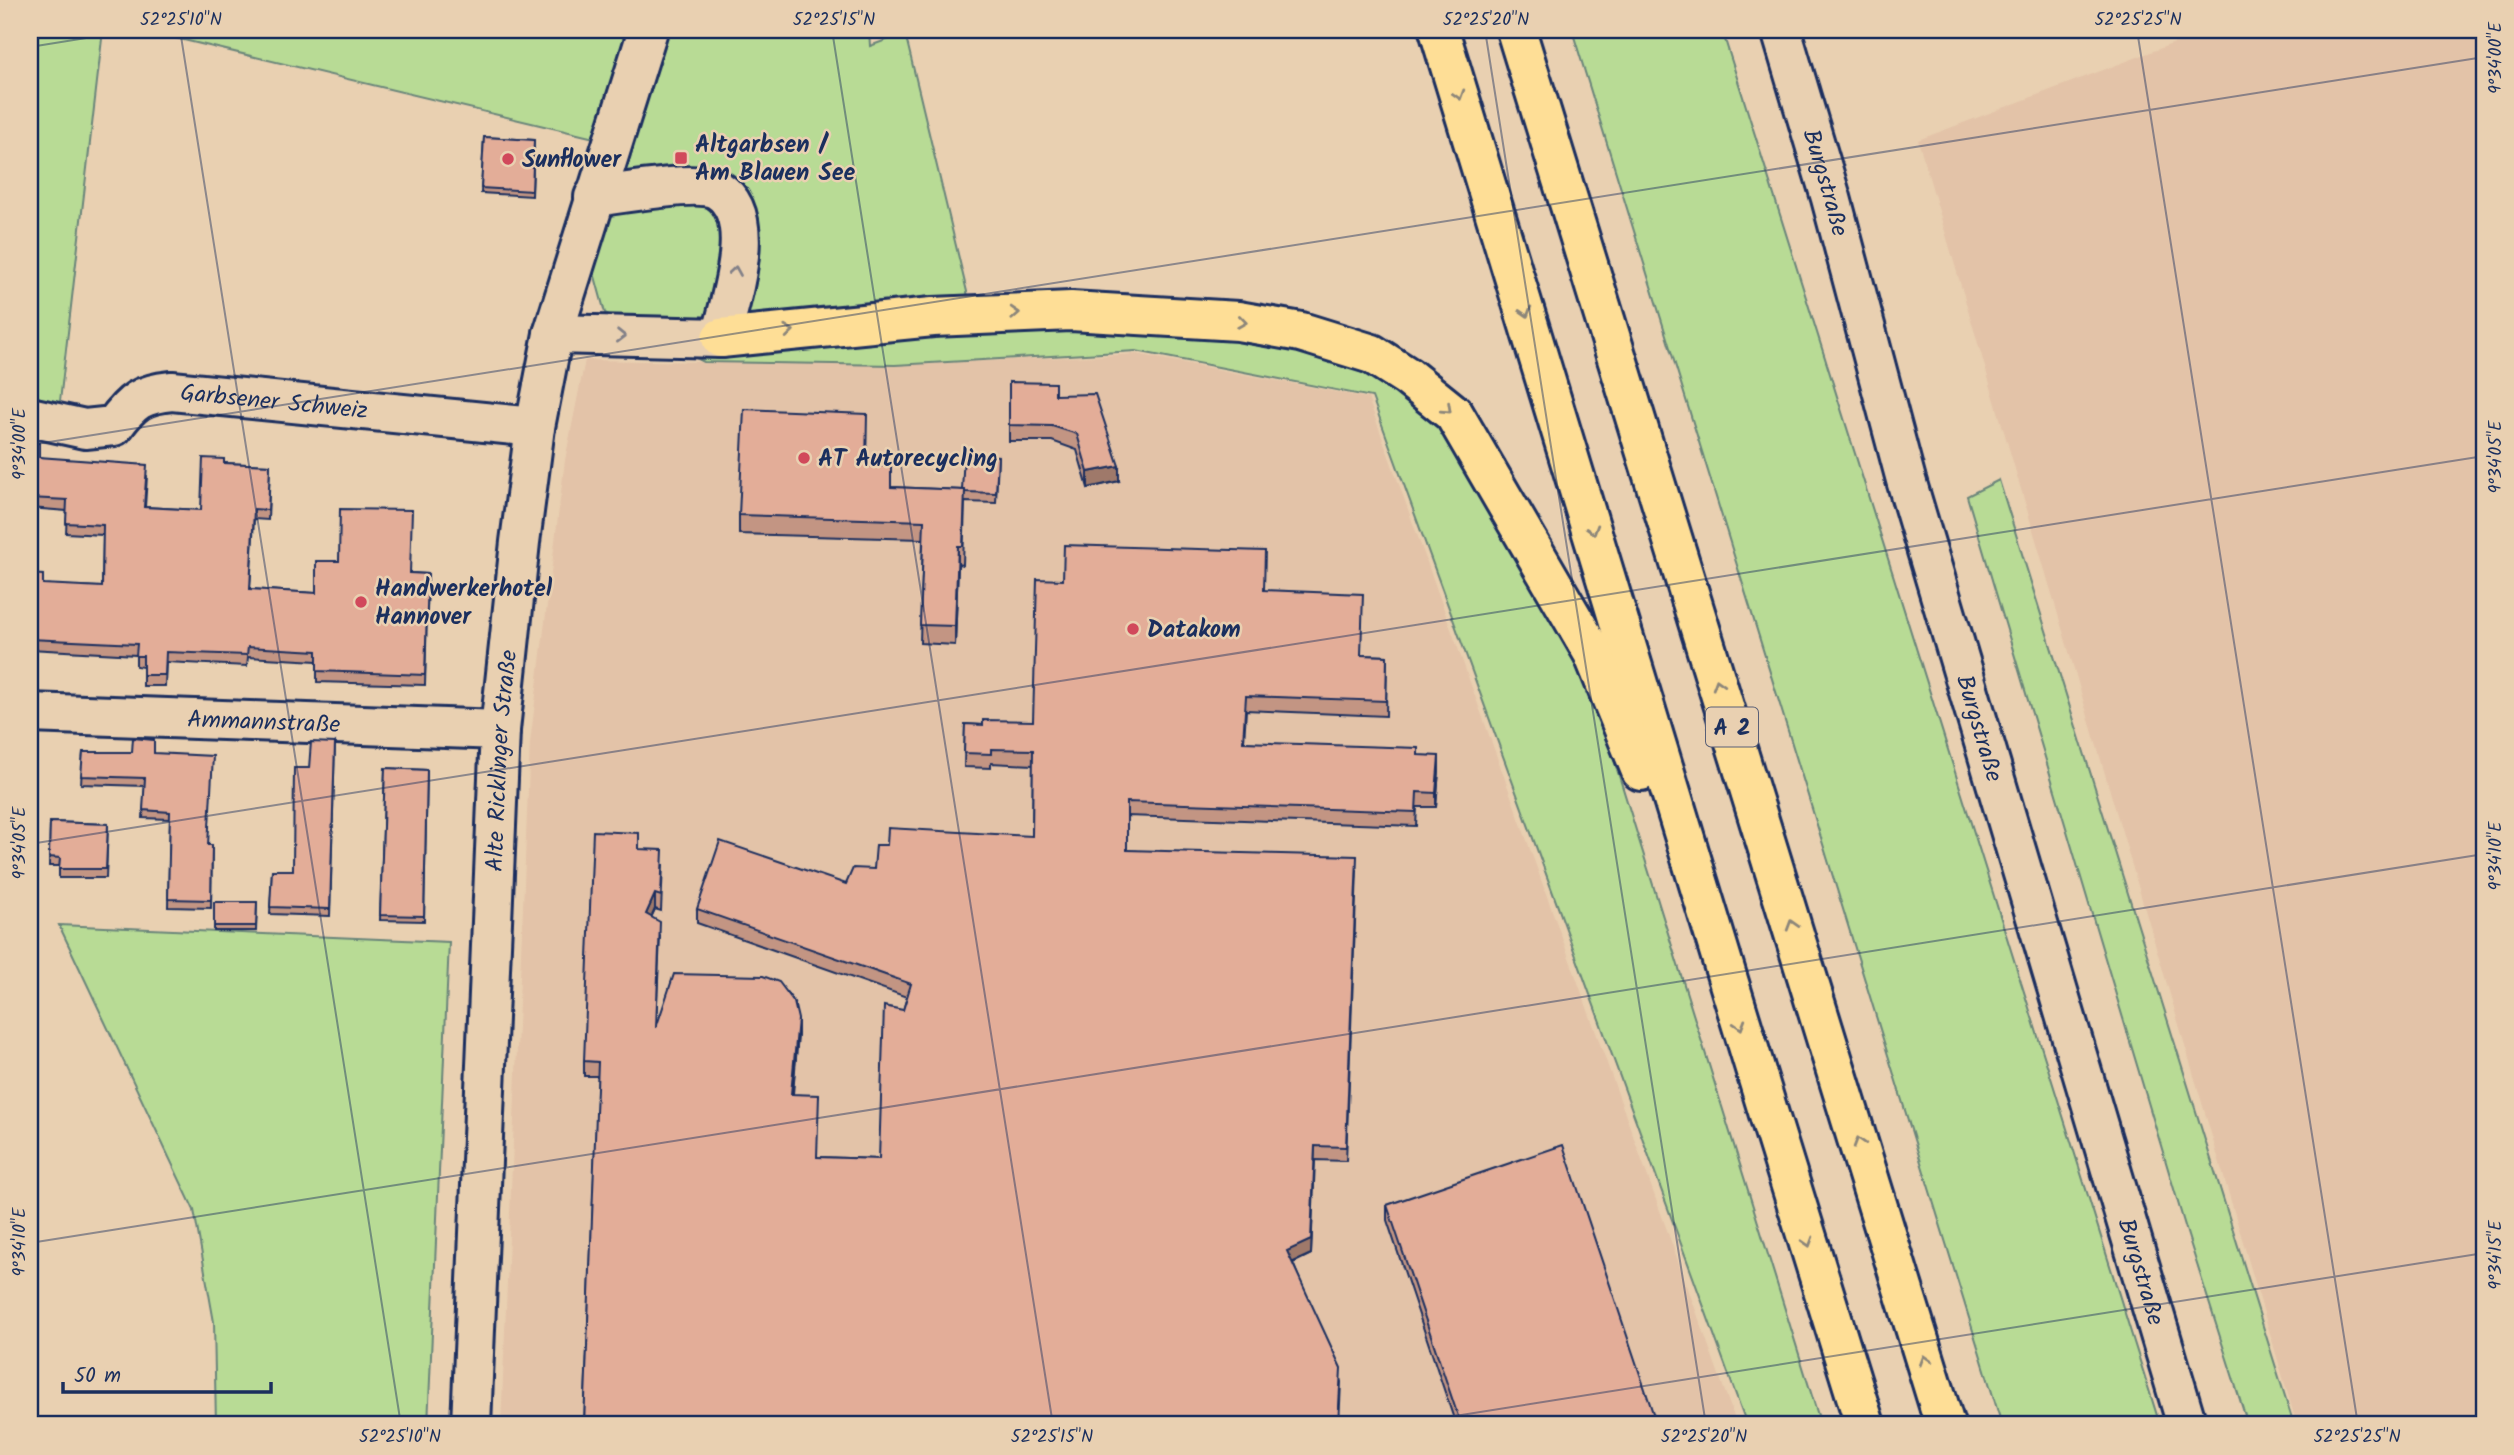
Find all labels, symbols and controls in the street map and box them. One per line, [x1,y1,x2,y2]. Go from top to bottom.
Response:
text: 52°25'10"N [140,6,222,35]
text: 52°25'15"N [793,6,875,35]
text: 52°25'20"N [1443,6,1529,35]
text: 52°25'25"N [2094,6,2182,35]
text: 9°34'00"E [2482,21,2511,94]
one-way arrow [1451,89,1466,101]
street label: Burgstraße [1791,125,1858,241]
place label: Altgarbsen / Am Blauen See [695,126,855,193]
place label: Sunflower [522,141,622,180]
marker: Altgarbsen / Am Blauen See [673,150,689,166]
marker: Sunflower [500,151,516,167]
one-way arrow [727,265,742,277]
one-way arrow [1010,306,1021,321]
one-way arrow [1518,306,1533,318]
one-way arrow [1237,314,1248,329]
one-way arrow [783,324,794,339]
one-way arrow [616,328,627,344]
street label: Garbsener Schweiz [178,374,370,431]
one-way arrow [1439,401,1452,413]
text: 9°34'00"E [6,407,35,480]
text: 9°34'05"E [2482,420,2511,493]
place label: AT Autorecycling [818,440,998,479]
marker: AT Autorecycling [796,450,812,466]
one-way arrow [1584,524,1599,536]
place label: Handwerkerhotel Hannover [375,570,553,637]
marker: Handwerkerhotel Hannover [353,594,369,610]
place label: Datakom [1147,611,1241,650]
marker: Datakom [1125,621,1141,637]
street label: Alte Ricklinger Straße [476,648,529,872]
street label: Burgstraße [1944,670,2013,787]
one-way arrow [1712,678,1727,690]
street label: Ammannstraße [186,701,341,745]
road number: A 2 [1706,708,1758,747]
text: 9°34'05"E [6,806,35,879]
text: 9°34'10"E [2482,821,2511,890]
one-way arrow [1786,919,1800,932]
one-way arrow [1731,1019,1746,1031]
one-way arrow [1852,1137,1867,1149]
text: 9°34'10"E [6,1207,35,1276]
street label: Burgstraße [2106,1214,2174,1330]
text: 9°34'15"E [2482,1220,2511,1290]
one-way arrow [1800,1236,1814,1248]
scale bar [63,1350,271,1394]
one-way arrow [1919,1354,1934,1366]
text: 50 m [74,1360,121,1393]
text: 52°25'10"N [359,1423,441,1452]
text: 52°25'15"N [1011,1423,1093,1452]
text: 52°25'20"N [1661,1423,1747,1452]
text: 52°25'25"N [2313,1423,2401,1452]

